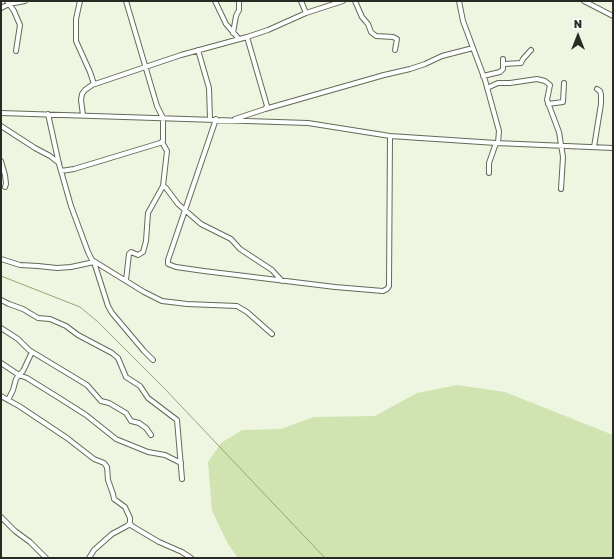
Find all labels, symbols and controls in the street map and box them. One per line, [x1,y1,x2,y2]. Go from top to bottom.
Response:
north arrow [558,16,598,56]
text: N [574,17,582,30]

